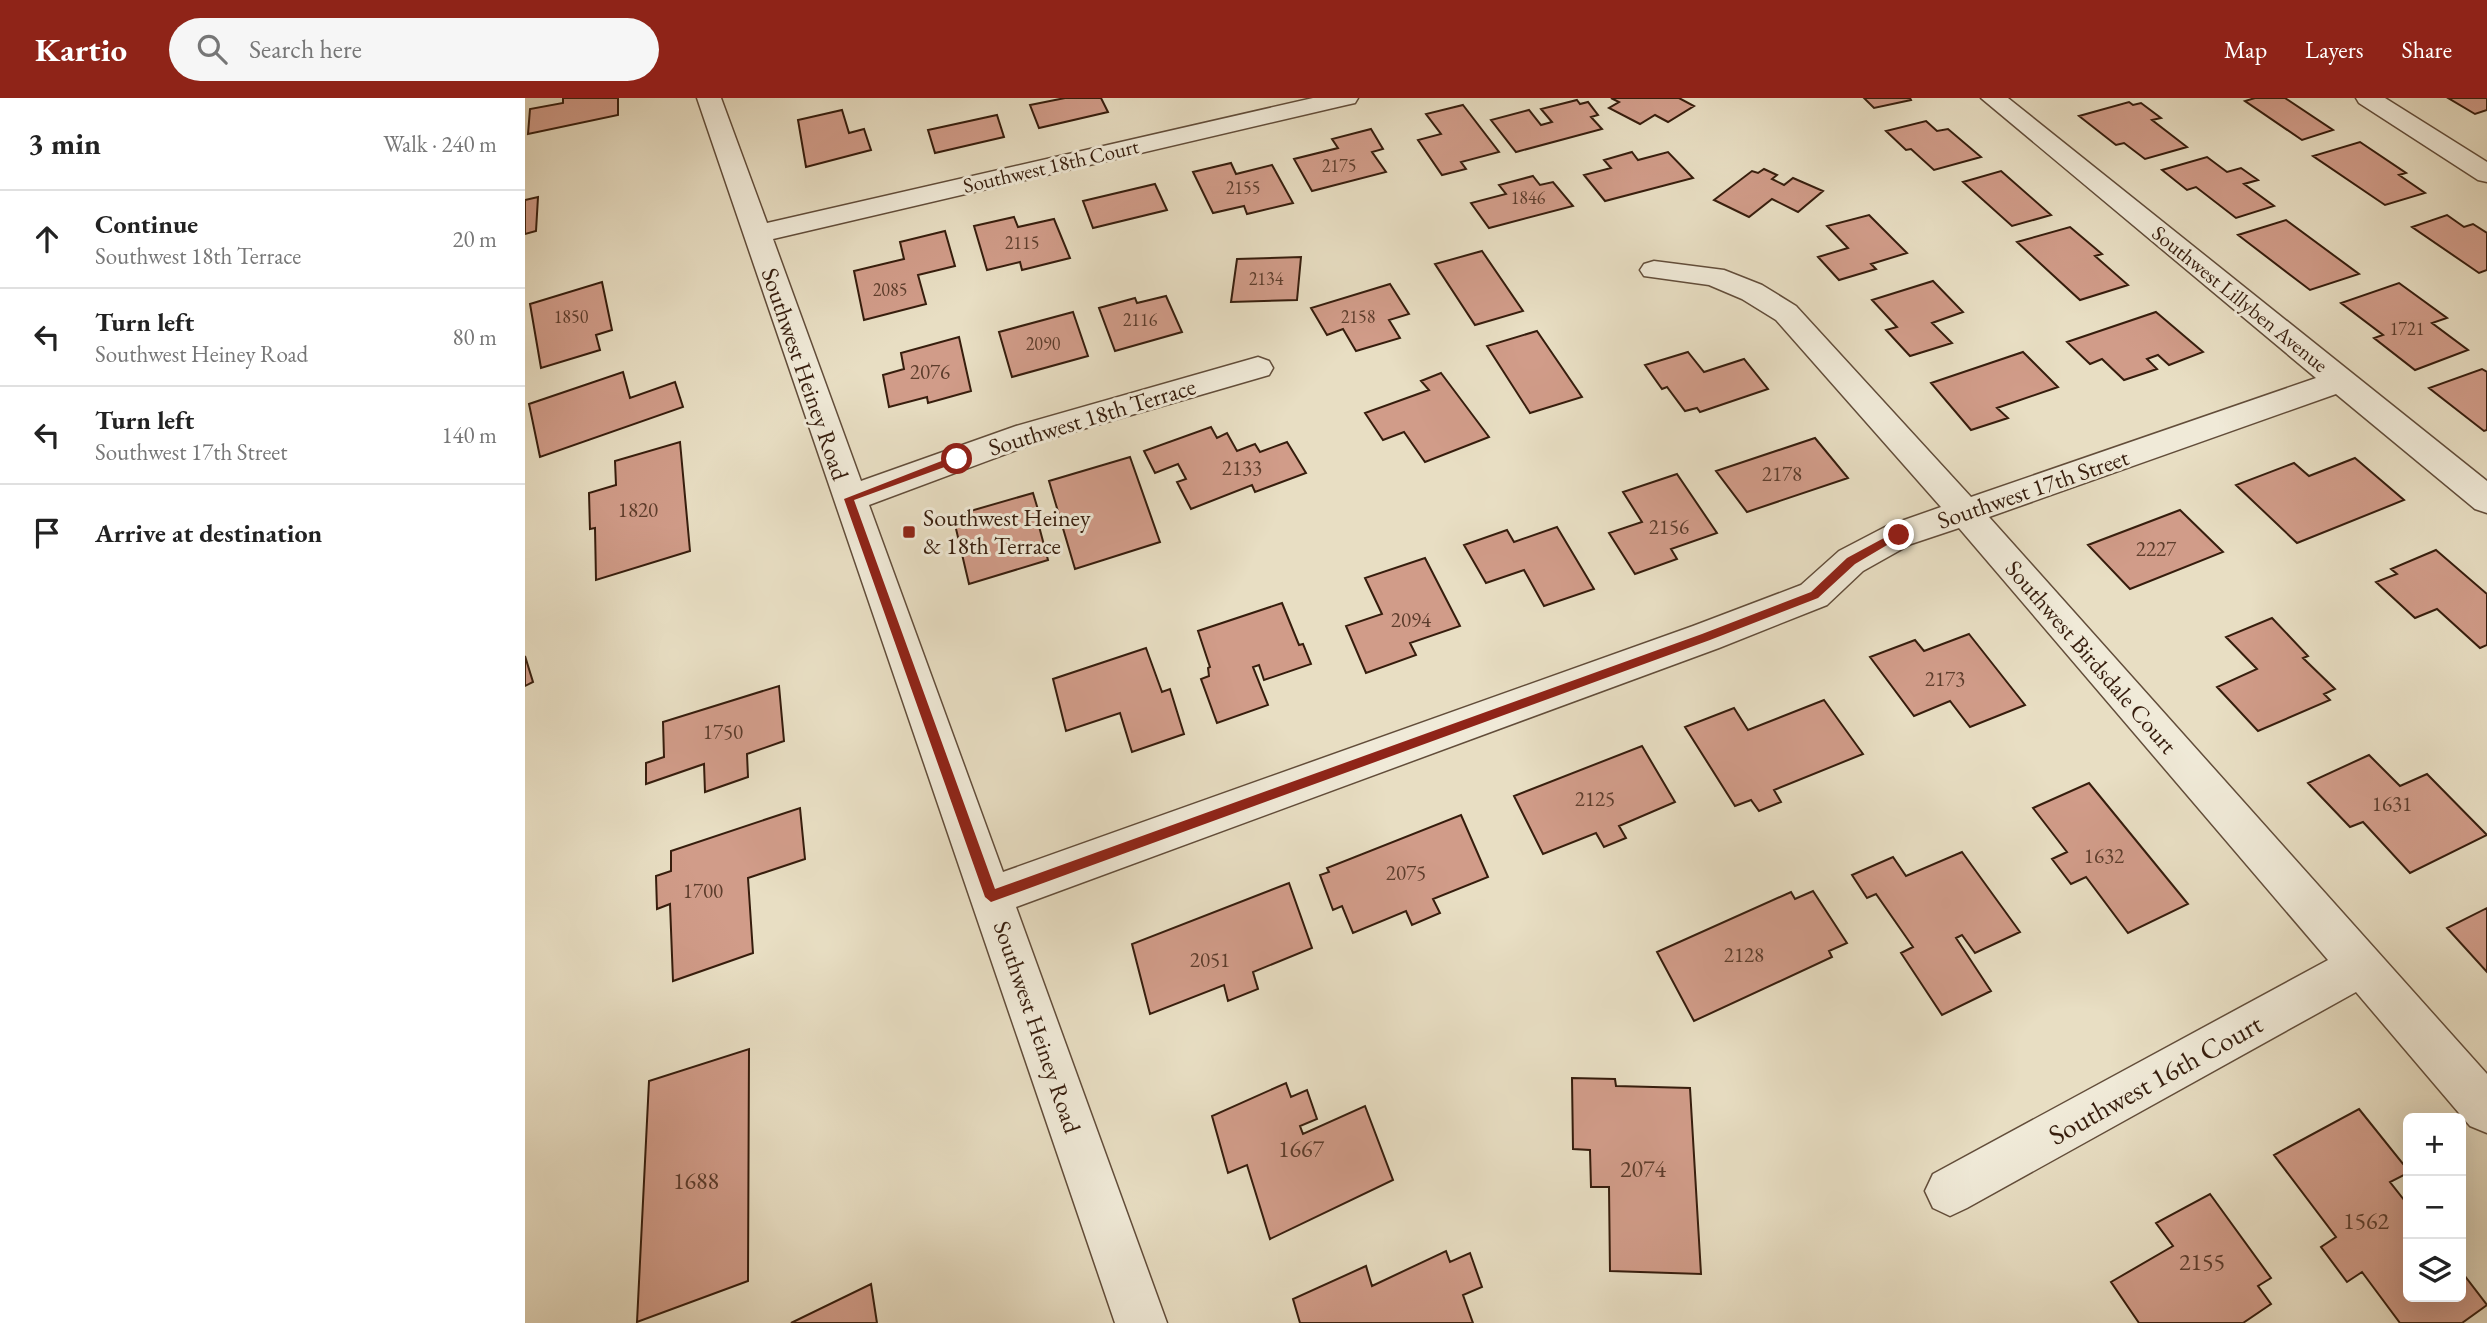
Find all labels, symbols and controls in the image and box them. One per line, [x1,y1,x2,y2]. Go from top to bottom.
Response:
search box [169,18,659,81]
text: Kartio [35,28,127,71]
icon: search [193,30,231,68]
text: Search here [249,32,362,66]
text: Map [2224,34,2267,65]
text: Layers [2305,34,2364,65]
text: Share [2402,34,2452,65]
text: 3 min [28,124,101,163]
text: Walk · 240 m [383,129,497,159]
street label: Southwest 18th Court [960,132,1142,199]
house number: 2175 [1322,154,1356,177]
house number: 2155 [1226,176,1260,199]
house number: 1846 [1511,186,1546,209]
text: Continue [95,207,198,241]
street label: Southwest Lillyben Avenue [2147,219,2334,378]
icon: ahead [28,220,66,258]
text: 20 m [452,224,497,254]
house number: 2115 [1005,231,1039,254]
text: Southwest 18th Terrace [95,241,301,271]
street label: Southwest Heiney Road [755,264,857,485]
house number: 2134 [1249,267,1284,290]
house number: 2085 [873,278,907,301]
text: Turn left [95,305,194,339]
house number: 1850 [554,305,589,328]
house number: 2158 [1341,305,1375,328]
house number: 2116 [1123,308,1158,331]
house number: 1721 [2390,317,2424,340]
icon: left [28,318,66,356]
text: 80 m [452,322,497,352]
house number: 2090 [1026,332,1061,355]
text: Southwest Heiney Road [95,339,308,369]
house number: 2076 [910,358,950,385]
street label: Southwest 18th Terrace [984,370,1199,463]
text: Turn left [95,403,194,437]
icon: left [28,416,66,454]
text: 140 m [441,420,497,450]
text: Southwest 17th Street [95,437,287,467]
street label: Southwest 17th Street [1933,441,2133,536]
route start [941,443,972,474]
house number: 2133 [1222,454,1262,481]
house number: 2178 [1762,460,1802,487]
house number: 1820 [618,496,658,523]
place label: Southwest Heiney & 18th Terrace [923,502,1091,561]
house number: 2156 [1649,513,1689,540]
icon: arrive [28,514,66,552]
text: Arrive at destination [95,516,322,550]
route end [1883,519,1914,550]
marker: Southwest Heiney & 18th Terrace [901,524,917,540]
house number: 2227 [2136,535,2177,562]
street label: Southwest Birdsdale Court [1999,553,2184,760]
house number: 2094 [1391,606,1432,633]
house number: 2173 [1925,665,1965,692]
house number: 1750 [703,718,743,745]
house number: 2125 [1575,785,1615,812]
house number: 1631 [2372,790,2412,817]
house number: 1632 [2084,842,2124,869]
house number: 2075 [1386,859,1426,886]
house number: 1700 [683,877,723,904]
street label: Southwest Heiney Road [987,917,1089,1138]
house number: 2128 [1724,941,1764,968]
house number: 2051 [1190,946,1230,973]
street label: Southwest 16th Court [2042,1005,2269,1153]
map controls [2403,1113,2466,1302]
button: + [2403,1113,2466,1176]
house number: 1667 [1278,1133,1325,1164]
house number: 2074 [1620,1153,1667,1184]
house number: 1688 [673,1165,719,1196]
button: − [2403,1176,2466,1239]
house number: 1562 [2343,1205,2390,1236]
button: layers [2403,1239,2466,1302]
house number: 2155 [2179,1246,2225,1277]

